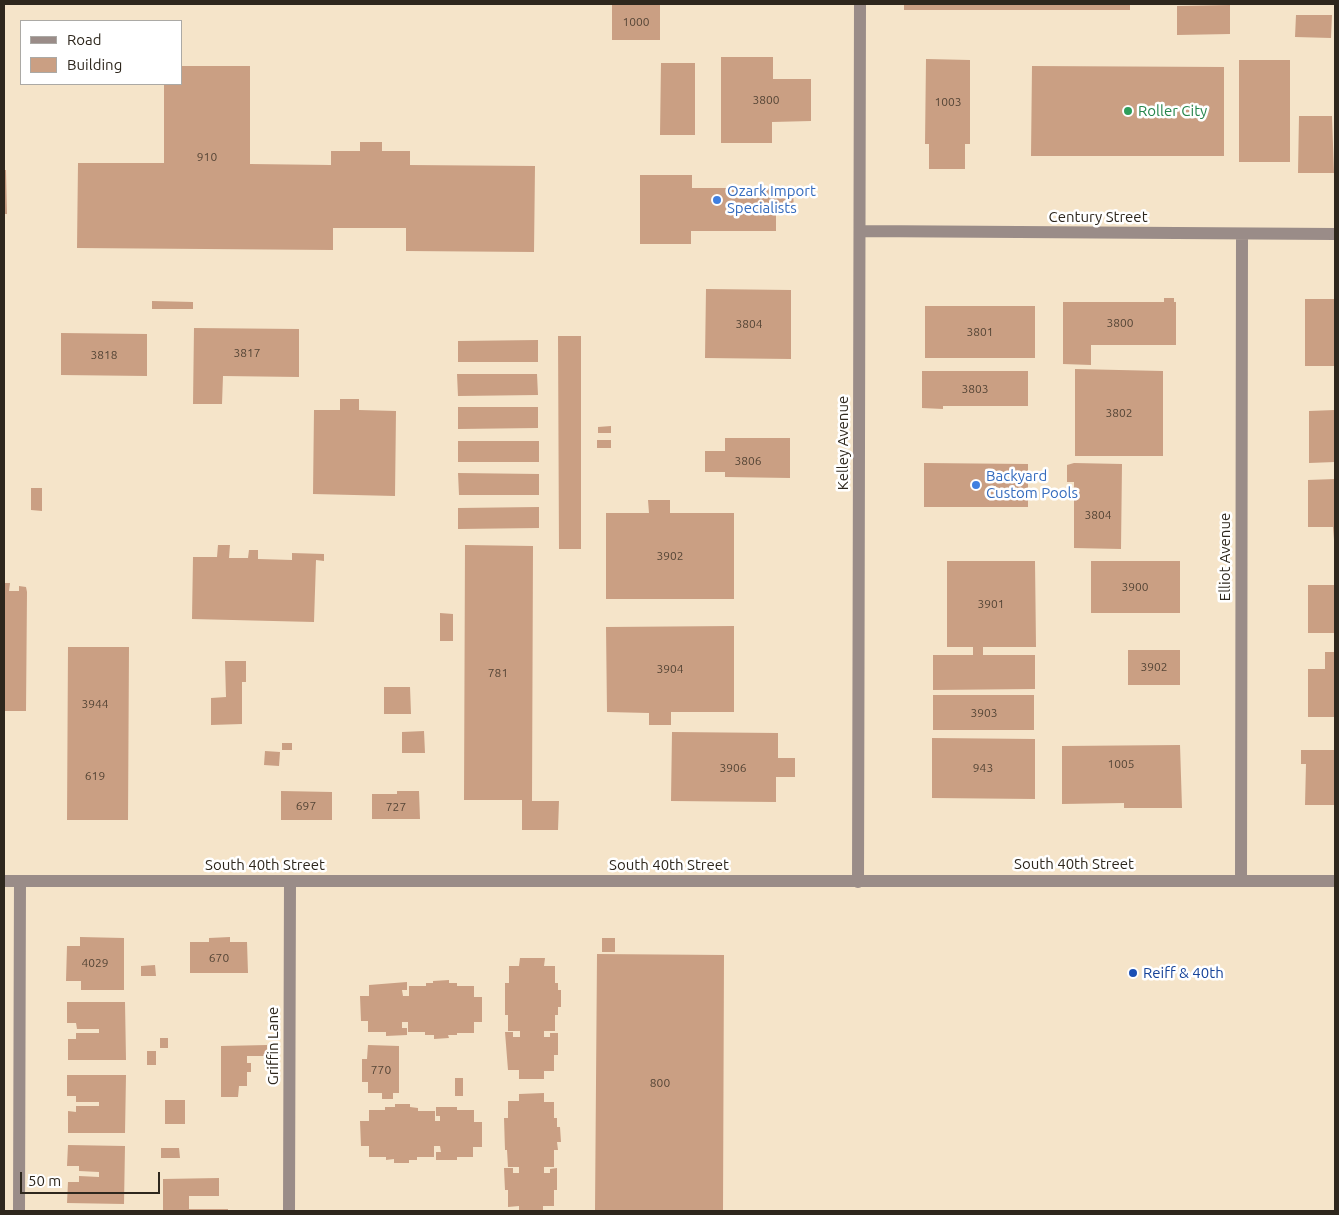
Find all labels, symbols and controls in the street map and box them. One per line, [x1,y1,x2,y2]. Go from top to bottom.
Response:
house number: 1000 [622,15,650,29]
legend [20,20,182,85]
text: Road [67,31,102,48]
text: Building [67,56,122,73]
house number: 3800 [752,93,780,107]
house number: 1003 [934,95,962,109]
place label: Roller City [1138,102,1207,120]
marker: Roller City [1122,105,1134,117]
house number: 910 [197,150,217,164]
place label: Ozark Import Specialists [727,182,816,217]
marker: Ozark Import Specialists [711,194,723,206]
street label: Century Street [1048,208,1148,226]
house number: 3800 [1106,316,1134,330]
house number: 3804 [735,317,763,331]
house number: 3801 [966,325,994,339]
house number: 3817 [233,346,261,360]
house number: 3818 [90,348,118,362]
house number: 3803 [961,382,989,396]
street label: Kelley Avenue [834,396,852,490]
house number: 3802 [1105,406,1133,420]
house number: 3806 [734,454,762,468]
place label: Backyard Custom Pools [986,467,1078,502]
marker: Backyard Custom Pools [970,479,982,491]
house number: 3804 [1084,508,1112,522]
street label: Elliot Avenue [1216,513,1234,601]
house number: 3902 [656,549,684,563]
house number: 3900 [1121,580,1149,594]
house number: 3901 [977,597,1005,611]
house number: 3902 [1140,660,1168,674]
house number: 3904 [656,662,684,676]
house number: 781 [488,666,508,680]
house number: 3944 [81,697,109,711]
house number: 3903 [970,706,998,720]
house number: 1005 [1107,757,1135,771]
house number: 3906 [719,761,747,775]
house number: 943 [973,761,993,775]
house number: 619 [85,769,105,783]
house number: 697 [296,799,316,813]
house number: 727 [386,800,406,814]
street label: South 40th Street [1014,855,1134,873]
street label: South 40th Street [205,856,325,874]
street label: South 40th Street [609,856,729,874]
house number: 670 [209,951,229,965]
house number: 4029 [81,956,109,970]
place label: Reiff & 40th [1143,964,1224,982]
marker: Reiff & 40th [1127,967,1139,979]
street label: Griffin Lane [264,1007,282,1085]
house number: 770 [371,1063,391,1077]
house number: 800 [650,1076,670,1090]
scale bar [22,1162,162,1194]
text: 50 m [28,1172,61,1189]

